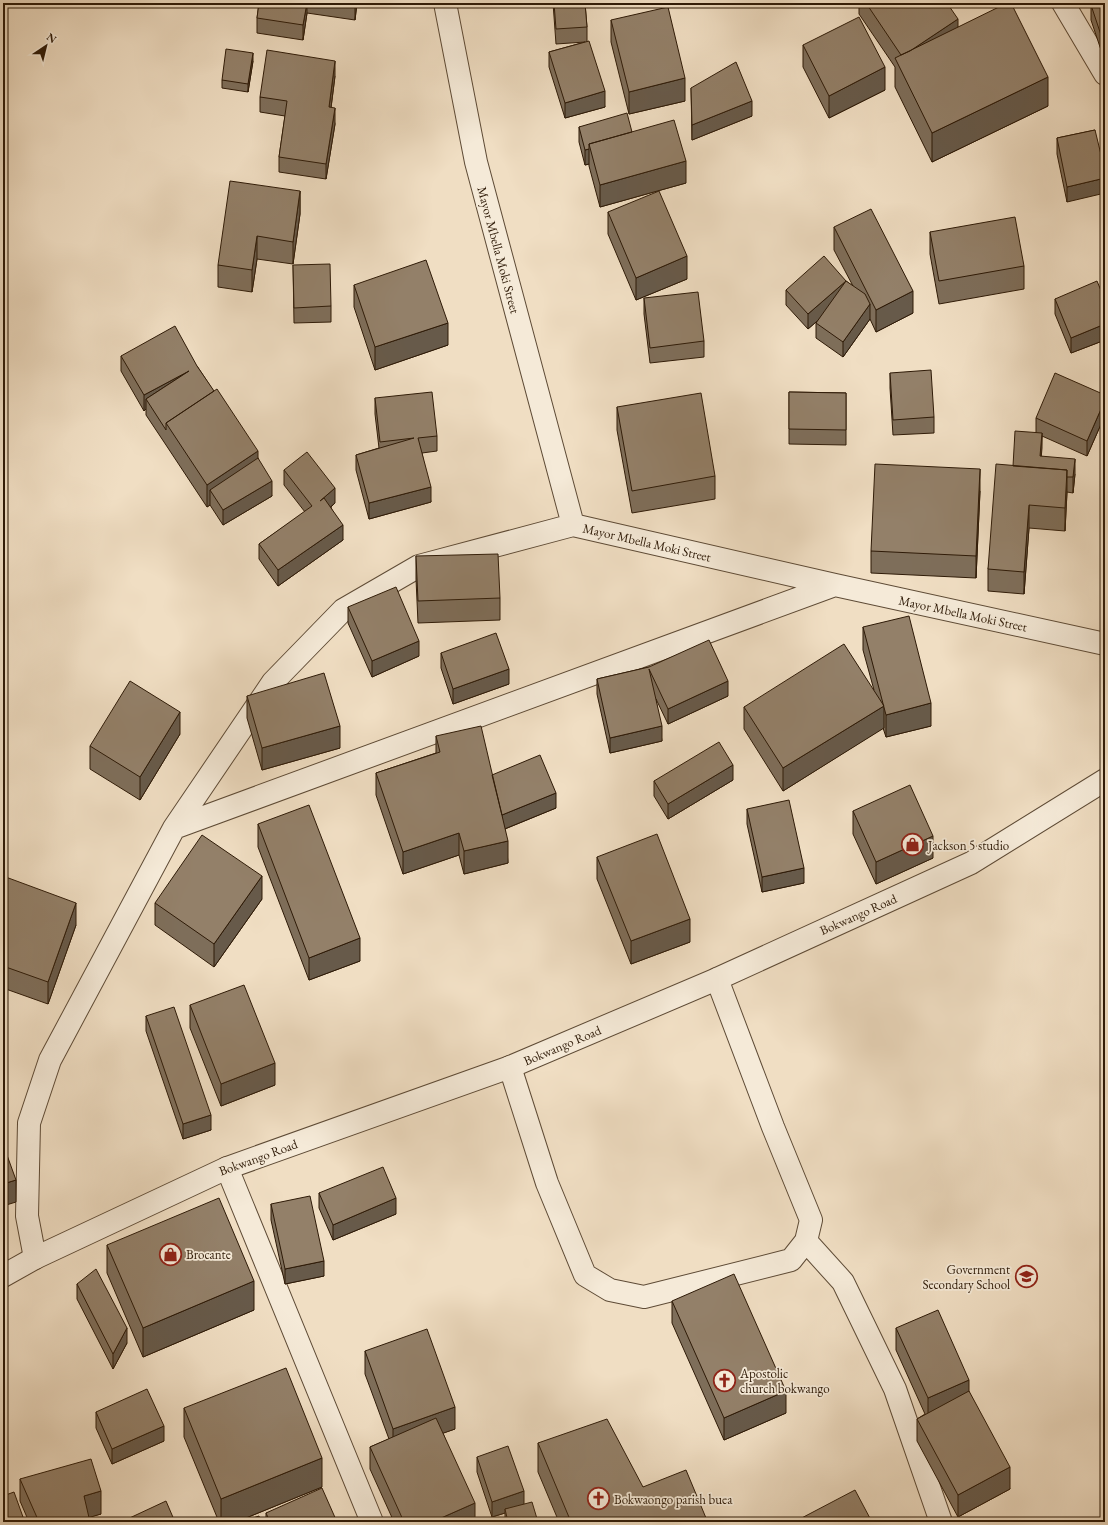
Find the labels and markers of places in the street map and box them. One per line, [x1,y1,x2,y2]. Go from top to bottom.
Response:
shop icon: Jackson 5 studio [899,832,925,858]
place label: Jackson 5 studio [927,837,1009,854]
shop icon: Brocante [157,1241,183,1267]
place label: Brocante [186,1246,231,1263]
place label: Government Secondary School [922,1261,1010,1293]
school or university icon: Government Secondary School [1013,1263,1039,1289]
place label: Apostolic church bokwango [739,1365,830,1397]
church icon: Apostolic church bokwango [712,1367,738,1393]
church icon: Bokwaongo parish buea [585,1486,611,1512]
place label: Bokwaongo parish buea [614,1491,733,1508]

